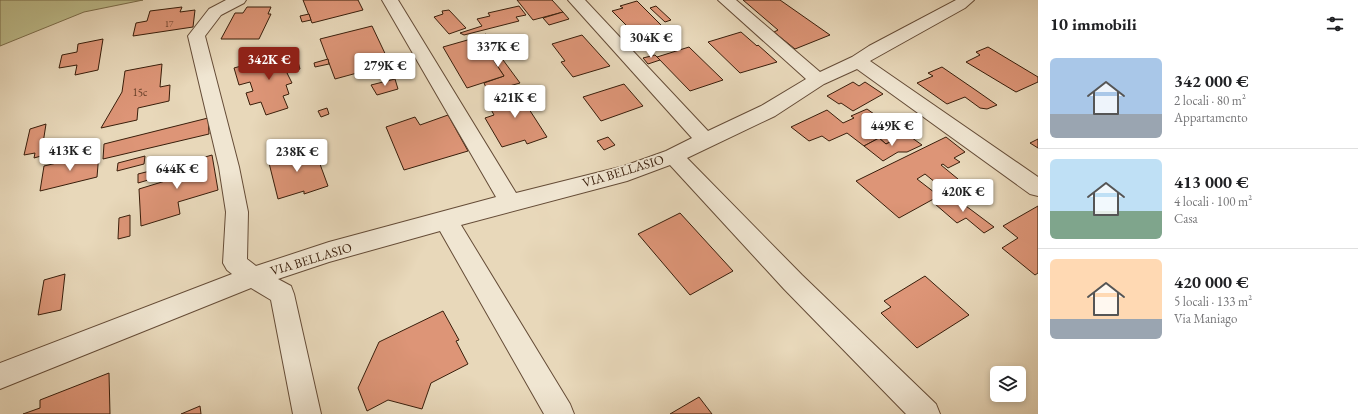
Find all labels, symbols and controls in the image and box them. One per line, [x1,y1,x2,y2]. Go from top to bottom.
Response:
text: 10 immobili [1050,13,1137,35]
icon: filters [1324,13,1346,35]
house number: 17 [165,18,174,30]
pin: 304K € [618,25,684,59]
text: 304K € [629,29,673,46]
pin: 337K € [465,34,531,68]
text: 337K € [476,38,520,55]
pin: 342K € [236,47,302,81]
text: 342K € [247,51,291,68]
pin: 279K € [352,53,418,87]
text: 279K € [363,57,407,74]
text: 342 000 € [1174,70,1249,92]
icon: home [1082,74,1130,122]
house number: 15c [132,85,148,99]
pin: 421K € [482,85,548,119]
text: 421K € [493,89,537,106]
text: 2 locali · 80 m² [1174,92,1246,109]
text: Appartamento [1174,109,1248,126]
pin: 449K € [859,113,925,147]
text: 449K € [870,117,914,134]
pin: 413K € [37,138,103,172]
pin: 238K € [264,139,330,173]
text: 413K € [48,142,92,159]
text: 238K € [275,143,319,160]
street label: VIA BELLASIO [580,151,666,191]
pin: 644K € [144,156,210,190]
text: 644K € [155,160,199,177]
text: 413 000 € [1174,171,1249,193]
icon: home [1082,175,1130,223]
pin: 420K € [930,179,996,213]
text: 420K € [941,183,985,200]
text: 4 locali · 100 m² [1174,193,1252,210]
text: Casa [1174,210,1198,227]
street label: VIA BELLASIO [268,239,354,279]
text: 420 000 € [1174,271,1249,293]
icon: home [1082,275,1130,323]
text: 5 locali · 133 m² [1174,293,1252,310]
text: Via Maniago [1174,310,1237,327]
map controls [990,366,1026,402]
button: layers [990,366,1026,402]

